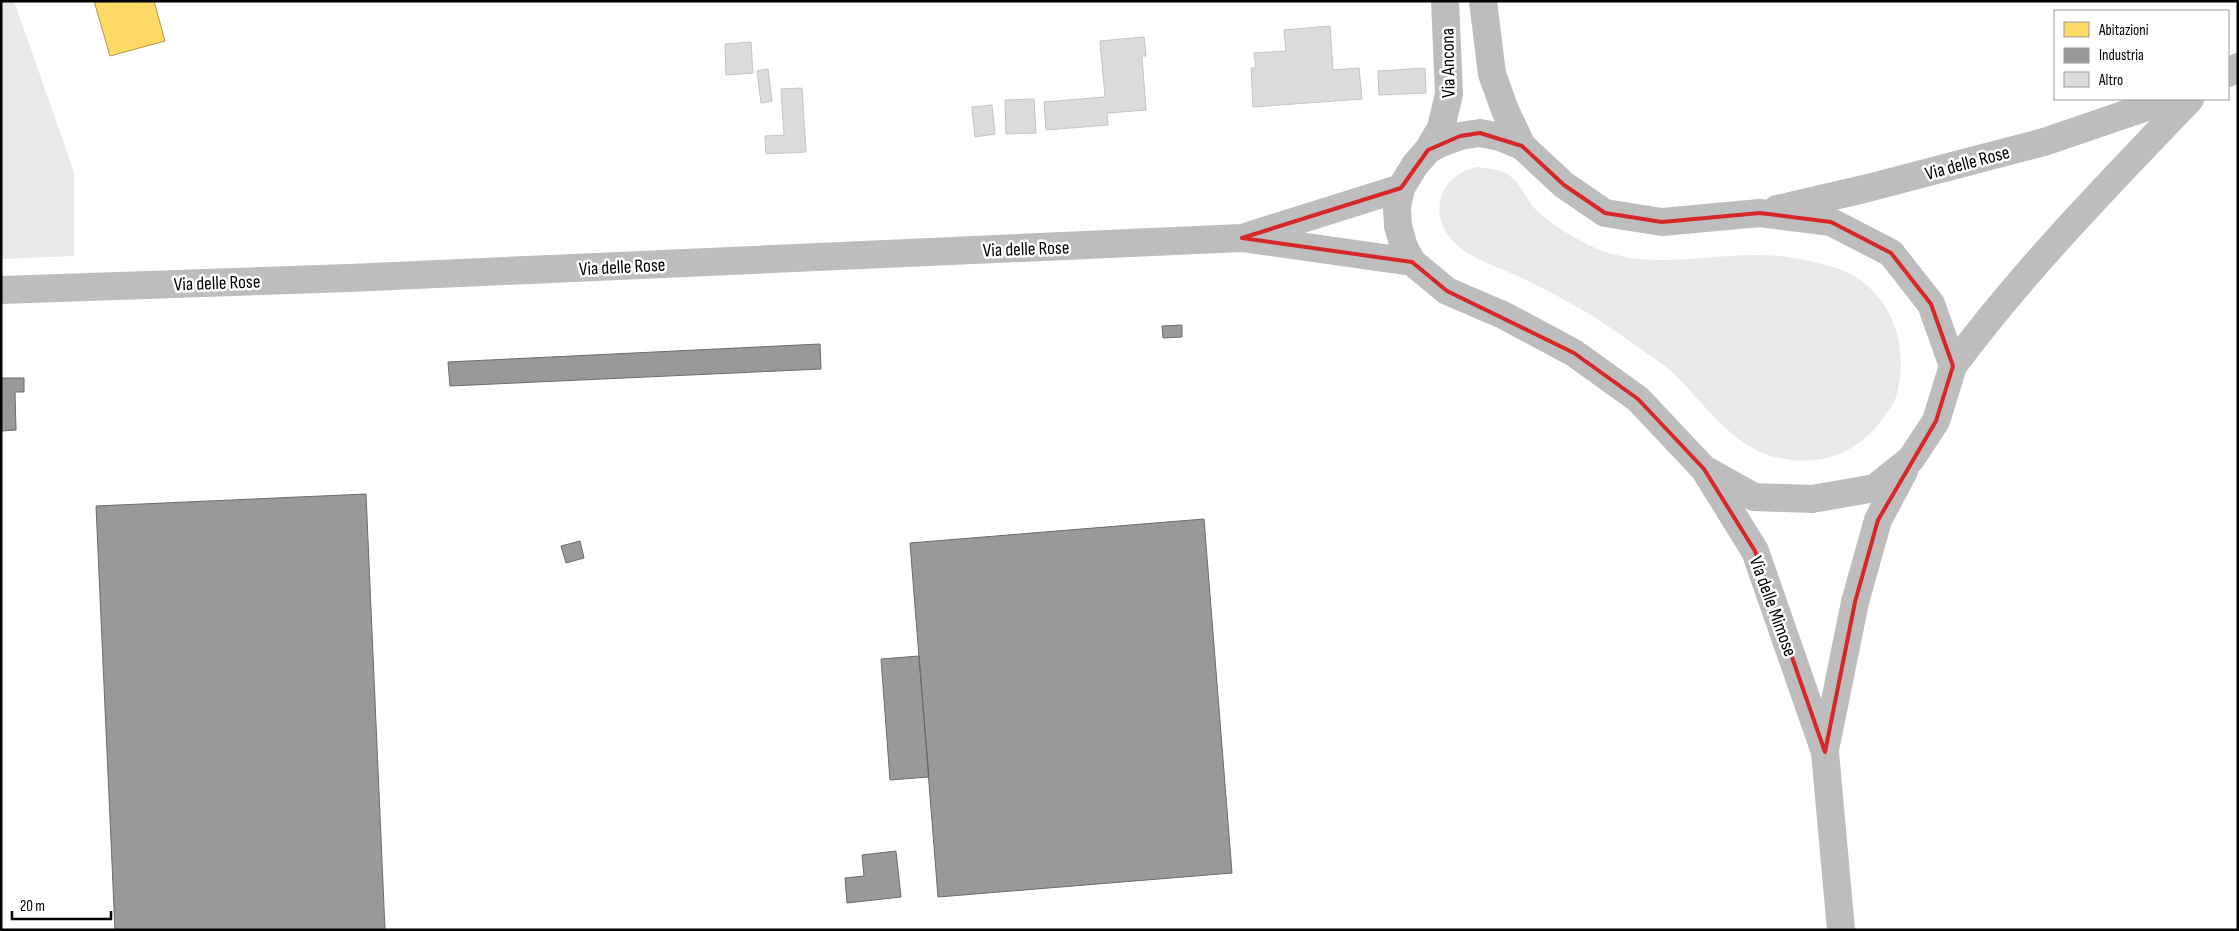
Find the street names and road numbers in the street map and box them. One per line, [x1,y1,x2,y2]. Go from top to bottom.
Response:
street label: Via Ancona [1436,28,1461,98]
street label: Via delle Rose [1923,141,2012,186]
street label: Via delle Rose [982,236,1070,263]
street label: Via delle Rose [578,254,666,281]
street label: Via delle Rose [173,270,261,297]
street label: Via delle Mimose [1744,553,1801,660]

